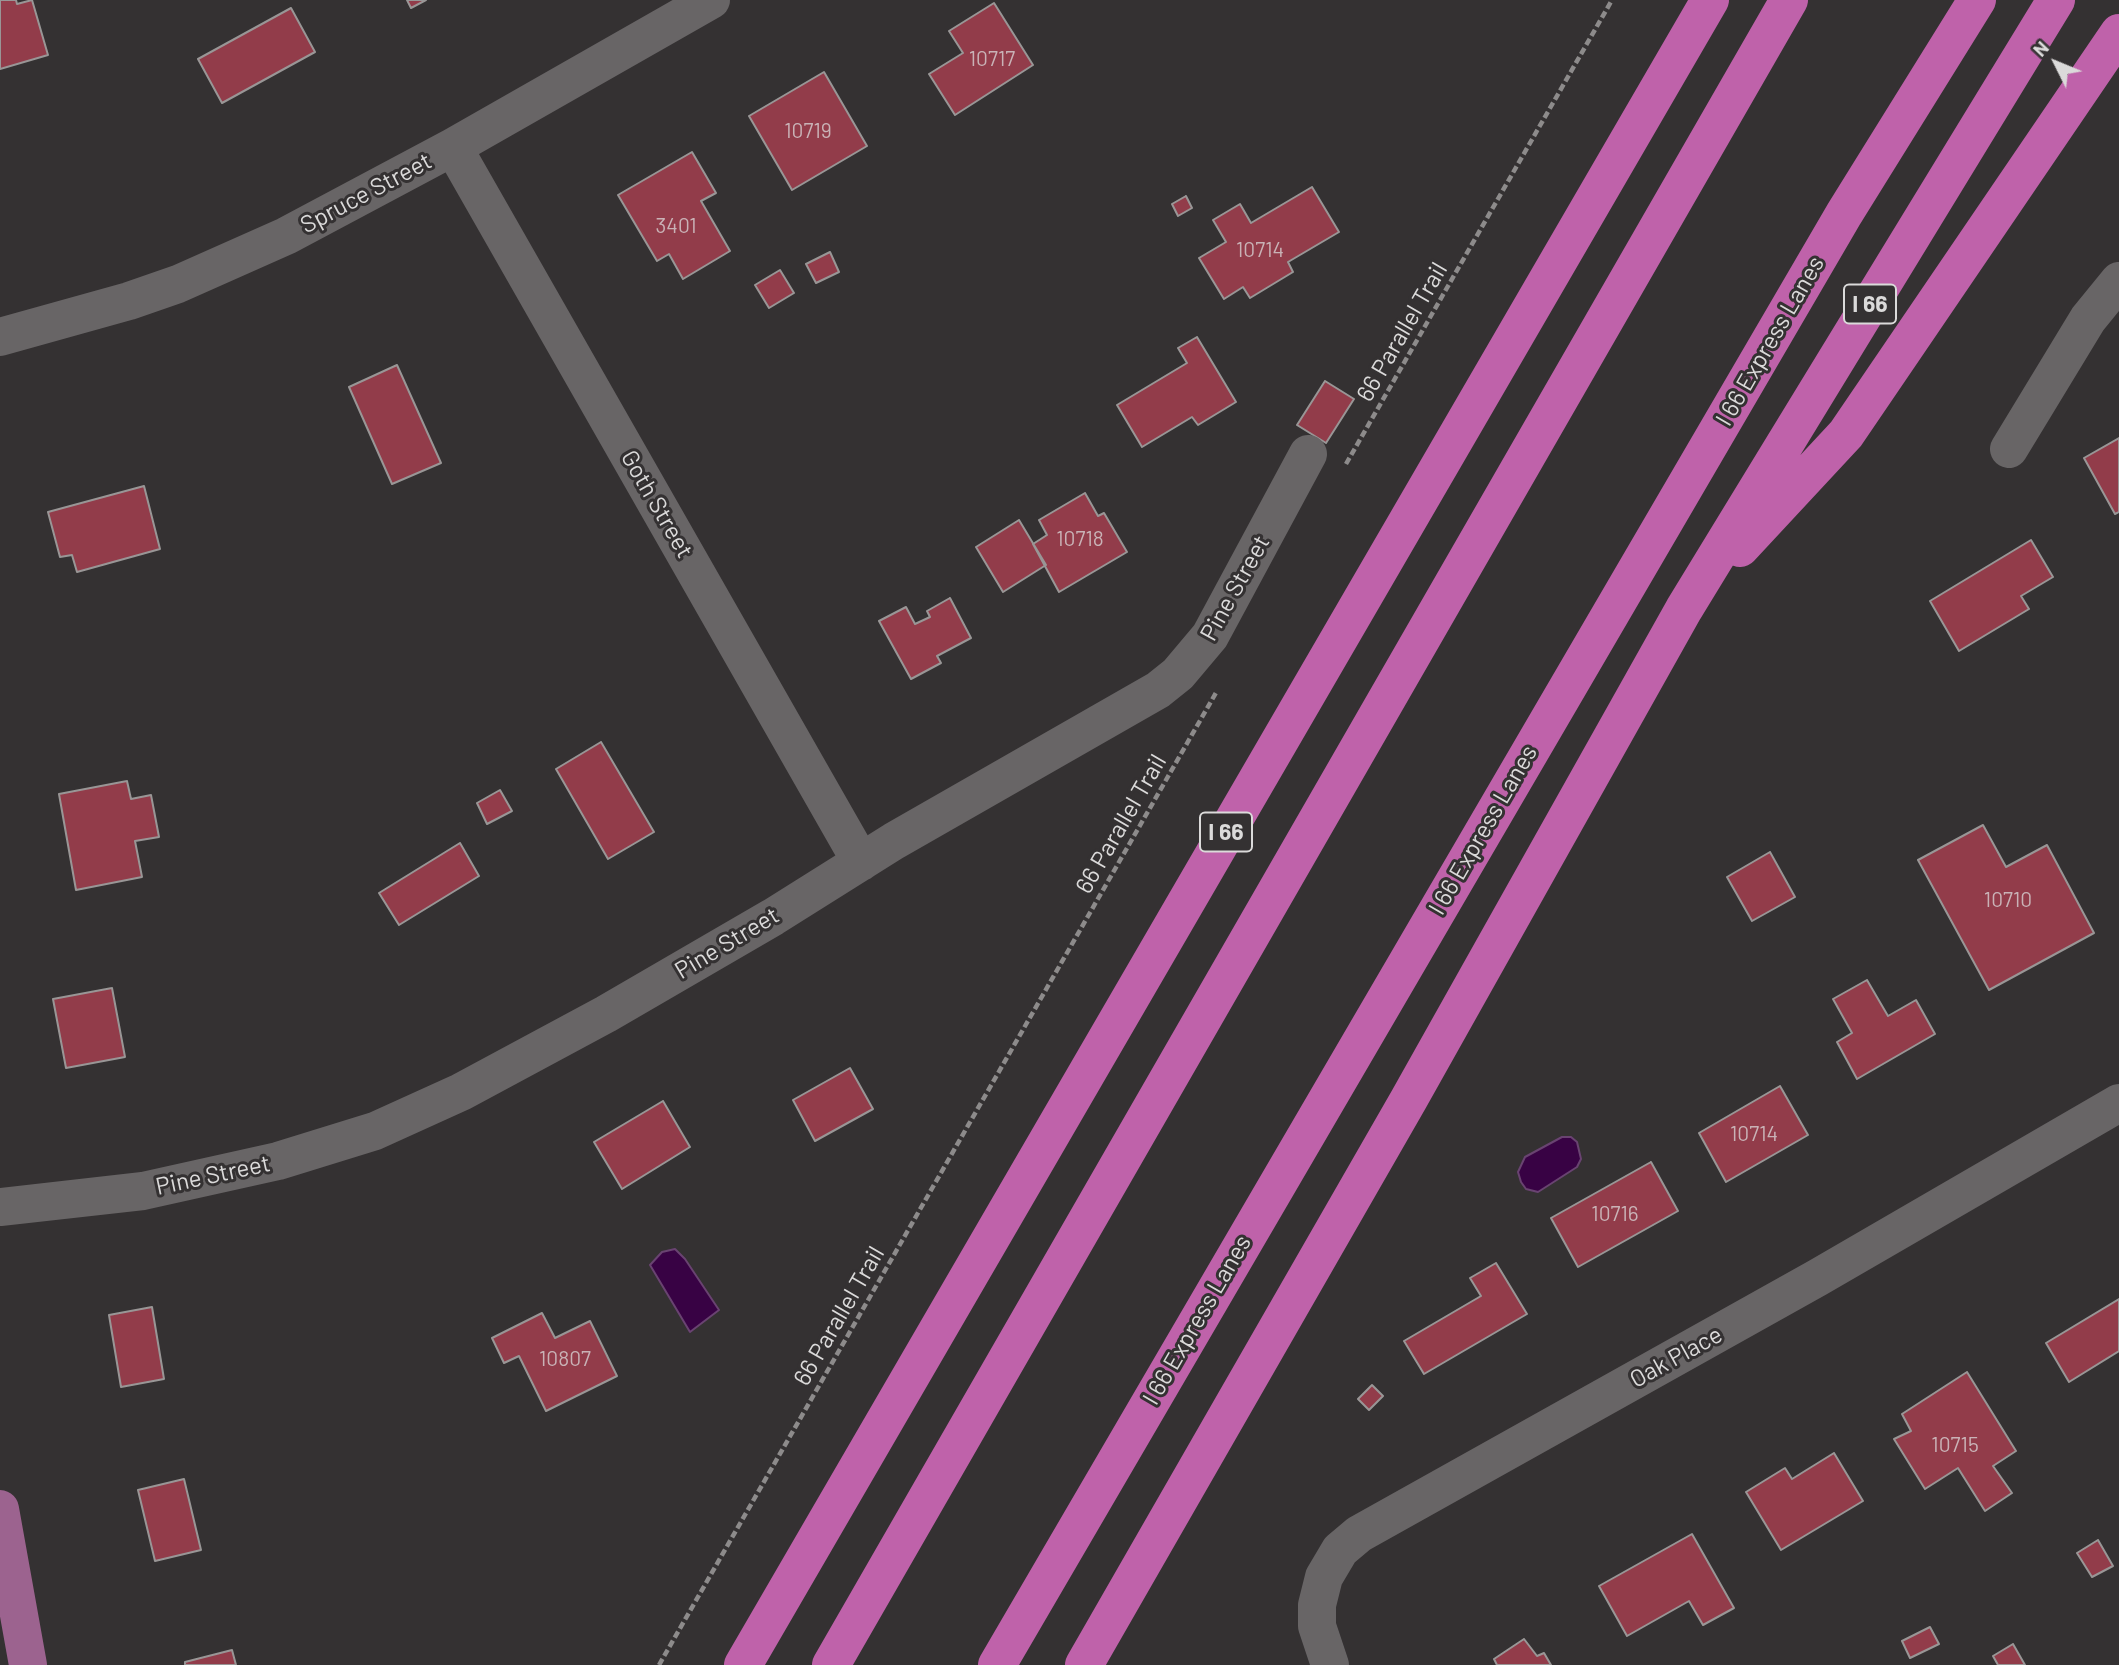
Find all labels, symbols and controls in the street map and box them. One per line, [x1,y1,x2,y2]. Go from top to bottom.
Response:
north arrow [2021,28,2091,98]
text: N [2028,36,2053,61]
house number: 10717 [969,46,1015,72]
house number: 10719 [784,118,832,144]
street label: Spruce Street [295,146,437,240]
house number: 3401 [655,213,697,239]
house number: 10714 [1236,237,1284,263]
street label: I 66 Express Lanes [1710,251,1830,431]
street label: 66 Parallel Trail [1351,257,1453,407]
road number: I 66 [1844,284,1896,324]
street label: Goth Street [615,445,699,563]
house number: 10718 [1056,526,1104,552]
street label: Pine Street [1194,530,1276,646]
street label: I 66 Express Lanes [1423,740,1543,920]
street label: 66 Parallel Trail [1070,749,1172,899]
road number: I 66 [1200,812,1252,852]
house number: 10710 [1984,887,2032,913]
street label: Pine Street [670,901,784,985]
house number: 10714 [1730,1121,1778,1147]
street label: Pine Street [153,1149,273,1201]
house number: 10716 [1591,1201,1639,1227]
street label: I 66 Express Lanes [1137,1230,1257,1410]
street label: 66 Parallel Trail [788,1241,890,1391]
street label: Oak Place [1625,1320,1727,1394]
house number: 10807 [539,1346,591,1372]
house number: 10715 [1931,1432,1979,1458]

